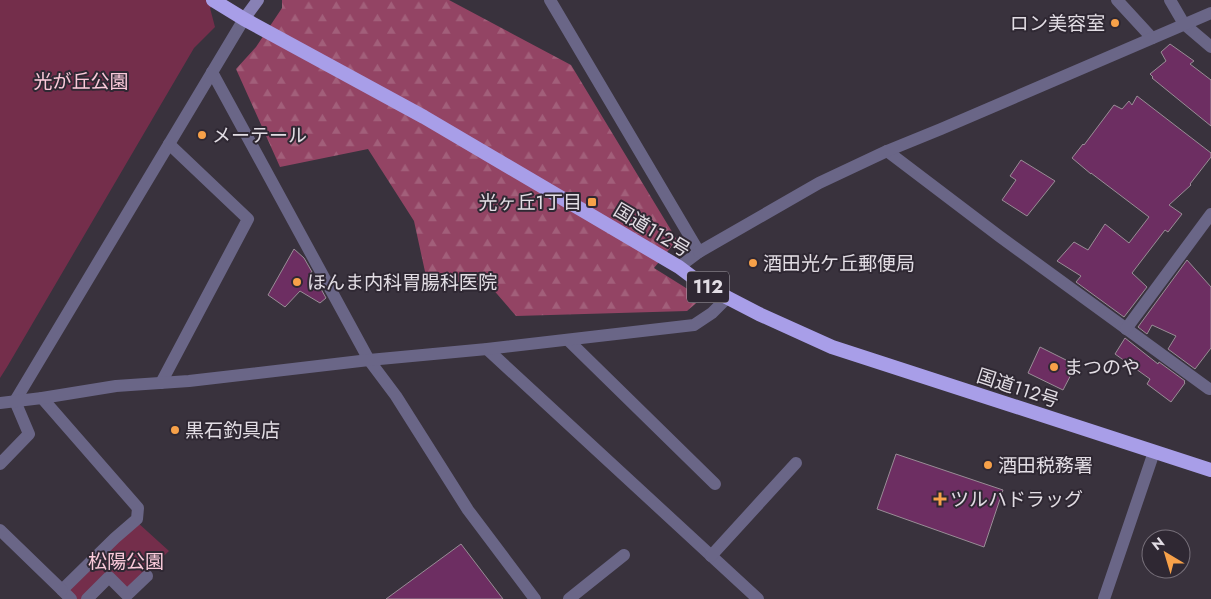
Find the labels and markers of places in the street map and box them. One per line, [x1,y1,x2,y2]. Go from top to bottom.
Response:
place label: ロン美容室 [1010,10,1105,37]
marker: ロン美容室 [1109,17,1121,29]
place label: メーテール [212,122,307,149]
marker: メーテール [196,129,208,141]
place label: 光ヶ丘1丁目 [478,189,582,216]
marker: 光ヶ丘1丁目 [586,196,598,208]
place label: 酒田光ケ丘郵便局 [763,250,915,277]
marker: 酒田光ケ丘郵便局 [747,257,759,269]
place label: ほんま内科胃腸科医院 [307,269,497,296]
marker: ほんま内科胃腸科医院 [291,276,303,288]
place label: まつのや [1064,354,1140,381]
marker: まつのや [1048,361,1060,373]
place label: 黒石釣具店 [185,417,280,444]
marker: 黒石釣具店 [169,424,181,436]
place label: 酒田税務署 [998,452,1093,479]
marker: 酒田税務署 [982,459,994,471]
place label: ツルハドラッグ [950,486,1083,513]
marker: ツルハドラッグ [934,493,946,505]

